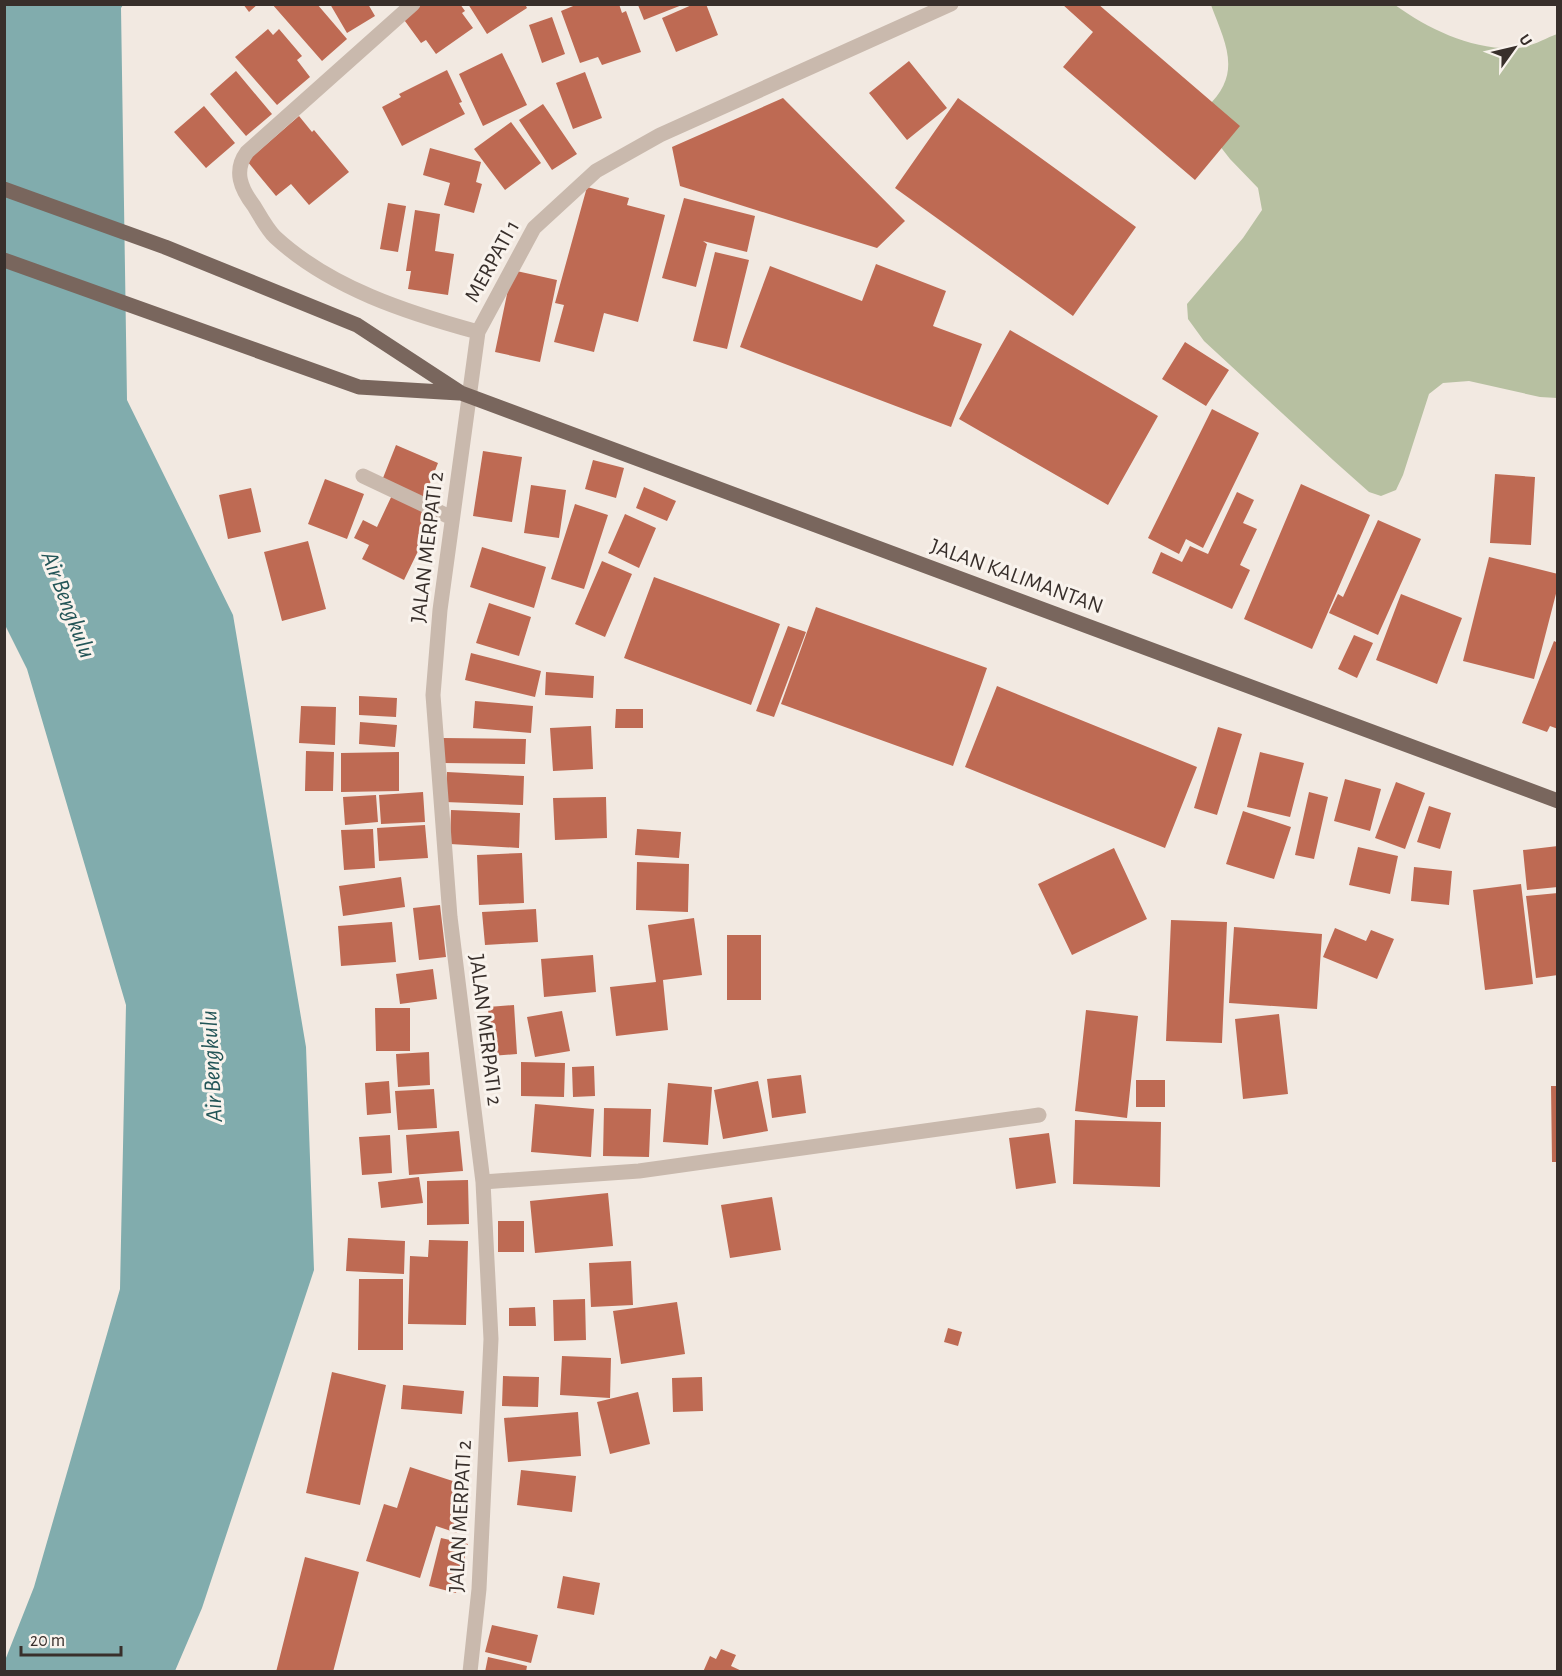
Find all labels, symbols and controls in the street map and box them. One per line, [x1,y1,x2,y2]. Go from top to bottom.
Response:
north arrow [1484,18,1544,78]
text: U [1516,31,1535,49]
street label: MERPATI 1 [461,216,523,306]
street label: JALAN MERPATI 2 [407,470,447,624]
street label: JALAN KALIMANTAN [928,535,1106,617]
water label: Air Bengkulu [36,547,99,662]
street label: JALAN MERPATI 2 [466,953,506,1107]
water label: Air Bengkulu [197,1009,227,1124]
street label: JALAN MERPATI 2 [445,1439,475,1593]
scale bar [21,1619,122,1657]
text: 20 m [30,1632,65,1650]

